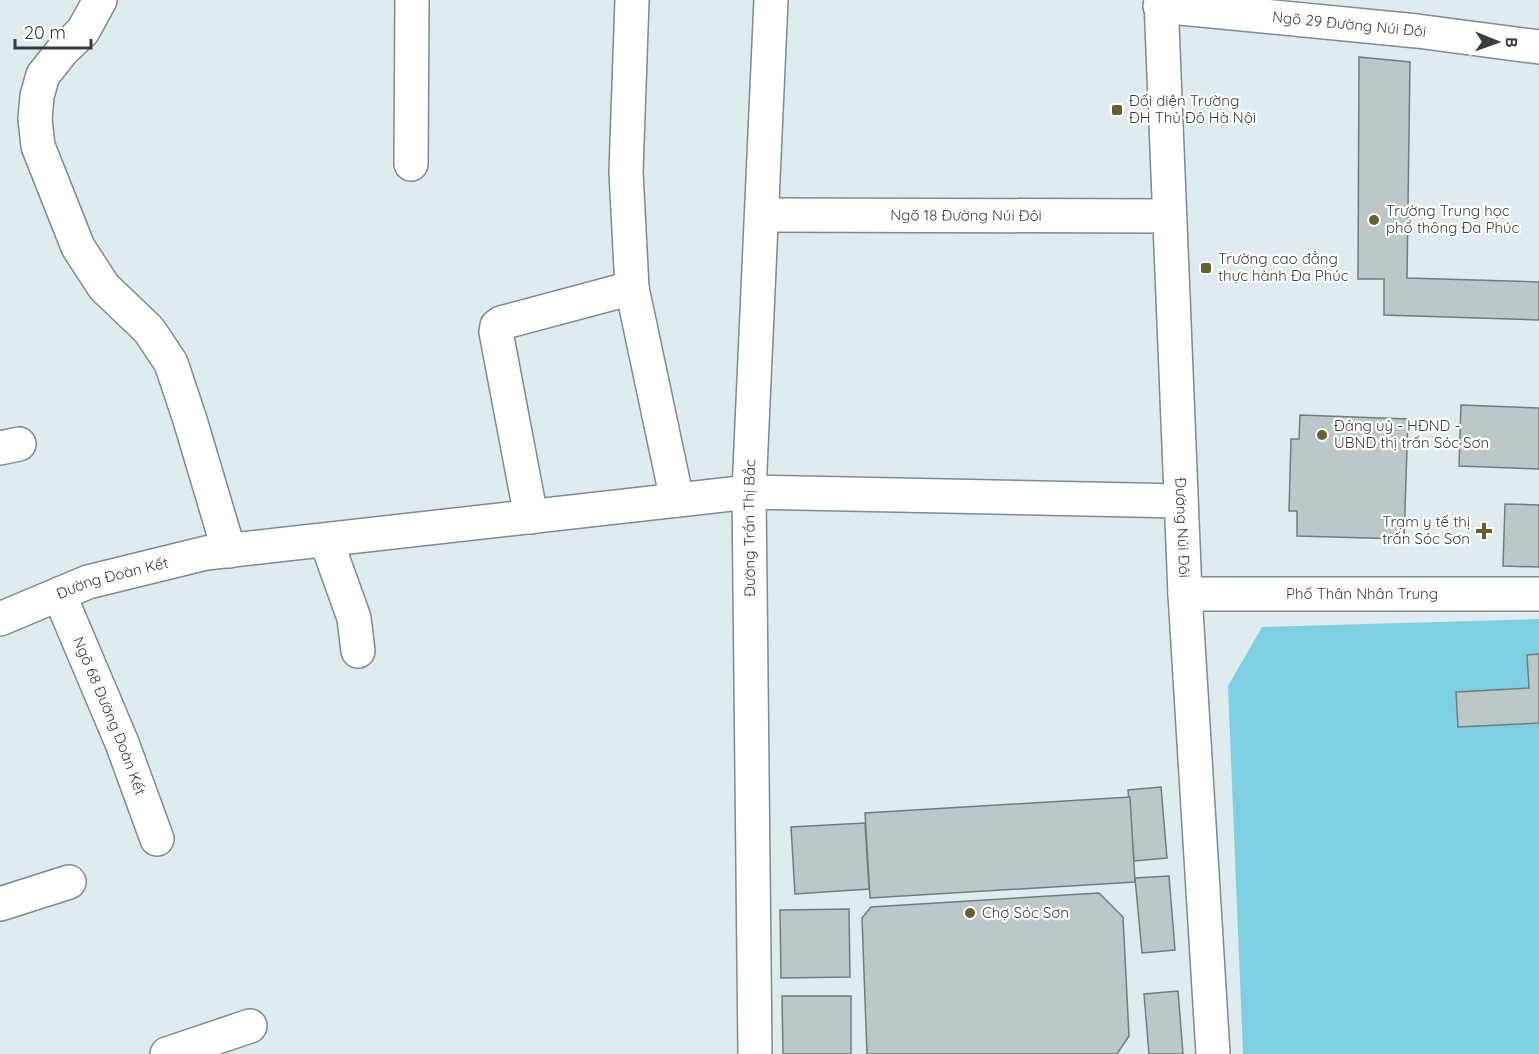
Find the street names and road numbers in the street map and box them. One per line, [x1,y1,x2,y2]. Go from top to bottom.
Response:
street label: Ngõ 29 Đường Núi Đôi [1271,7,1427,41]
street label: Ngõ 18 Đường Núi Đôi [890,205,1042,225]
street label: Đường Trần Thị Bắc [739,459,759,597]
street label: Đường Núi Đôi [1171,477,1194,578]
street label: Đường Đoàn Kết [53,553,170,603]
street label: Phố Thân Nhân Trung [1286,584,1438,603]
street label: Ngõ 68 Đường Đoàn Kết [69,634,150,798]

